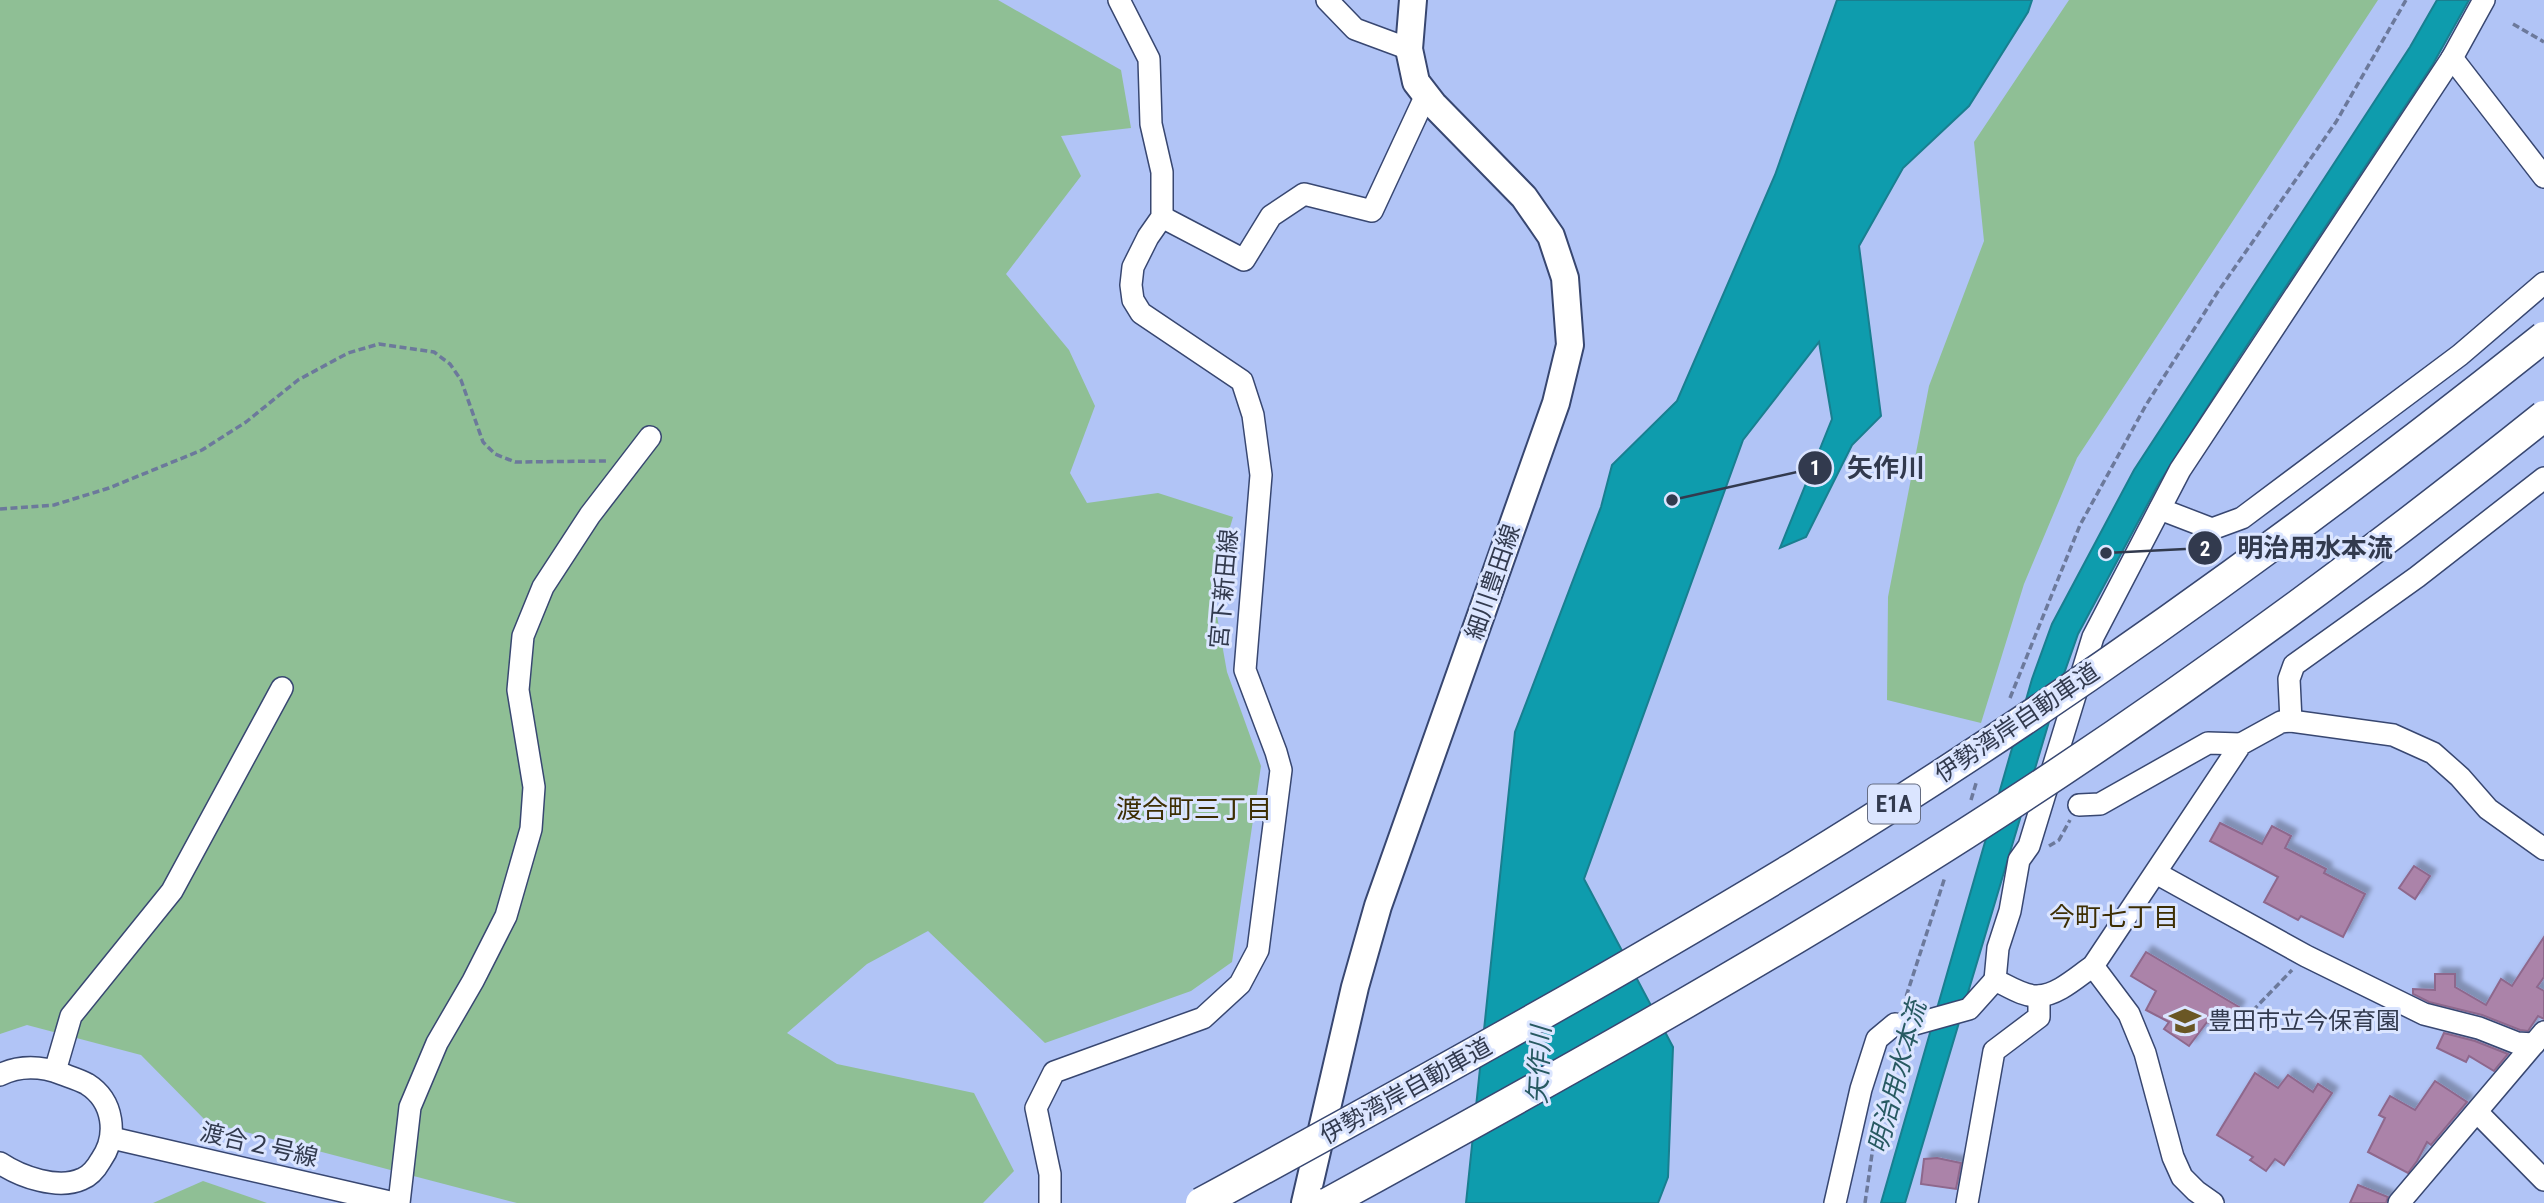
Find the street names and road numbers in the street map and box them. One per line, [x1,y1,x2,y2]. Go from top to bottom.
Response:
street label: 細川豊田線 [1460,521,1526,643]
street label: 宮下新田線 [1205,528,1243,650]
street label: 伊勢湾岸自動車道 [1930,658,2104,788]
road number: E1A [1868,784,1920,824]
street label: 伊勢湾岸自動車道 [1315,1032,1497,1150]
street label: 渡合２号線 [197,1118,321,1172]

